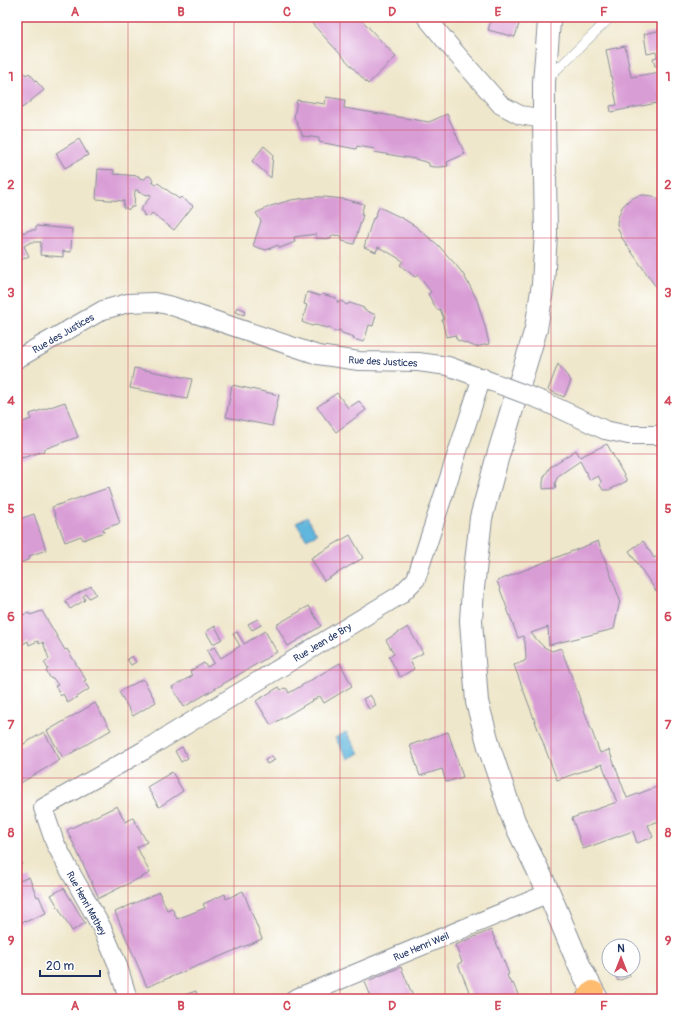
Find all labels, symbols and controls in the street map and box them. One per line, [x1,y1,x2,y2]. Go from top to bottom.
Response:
text: A [71,4,80,20]
text: B [177,4,185,20]
text: C [283,4,291,20]
text: D [388,4,396,20]
text: E [495,4,502,20]
text: F [600,4,608,20]
text: 1 [8,69,14,85]
text: 1 [665,69,671,85]
text: 2 [7,177,15,193]
text: 2 [664,177,672,193]
text: 3 [7,285,15,301]
text: 3 [664,285,672,301]
street label: Rue des Justices [31,311,97,356]
street label: Rue des Justices [348,354,418,370]
text: 4 [7,393,15,409]
text: 4 [664,393,672,409]
text: 5 [7,501,15,517]
text: 5 [664,501,672,517]
text: 6 [7,609,15,625]
text: 6 [664,609,672,625]
street label: Rue Jean de Bry [291,620,354,665]
text: 7 [8,717,15,733]
text: 7 [665,717,672,733]
text: 8 [8,825,15,841]
text: 8 [665,825,672,841]
street label: Rue Henri Mathey [64,869,109,938]
street label: Rue Henri Weil [392,930,451,964]
text: 9 [8,933,15,949]
text: 9 [665,933,672,949]
north arrow [601,938,641,978]
text: N [617,942,625,955]
scale bar [40,952,100,978]
text: 20 m [46,959,75,974]
text: A [71,998,80,1014]
text: B [177,998,185,1014]
text: C [283,998,291,1014]
text: D [388,998,396,1014]
text: E [495,998,502,1014]
text: F [600,998,608,1014]

